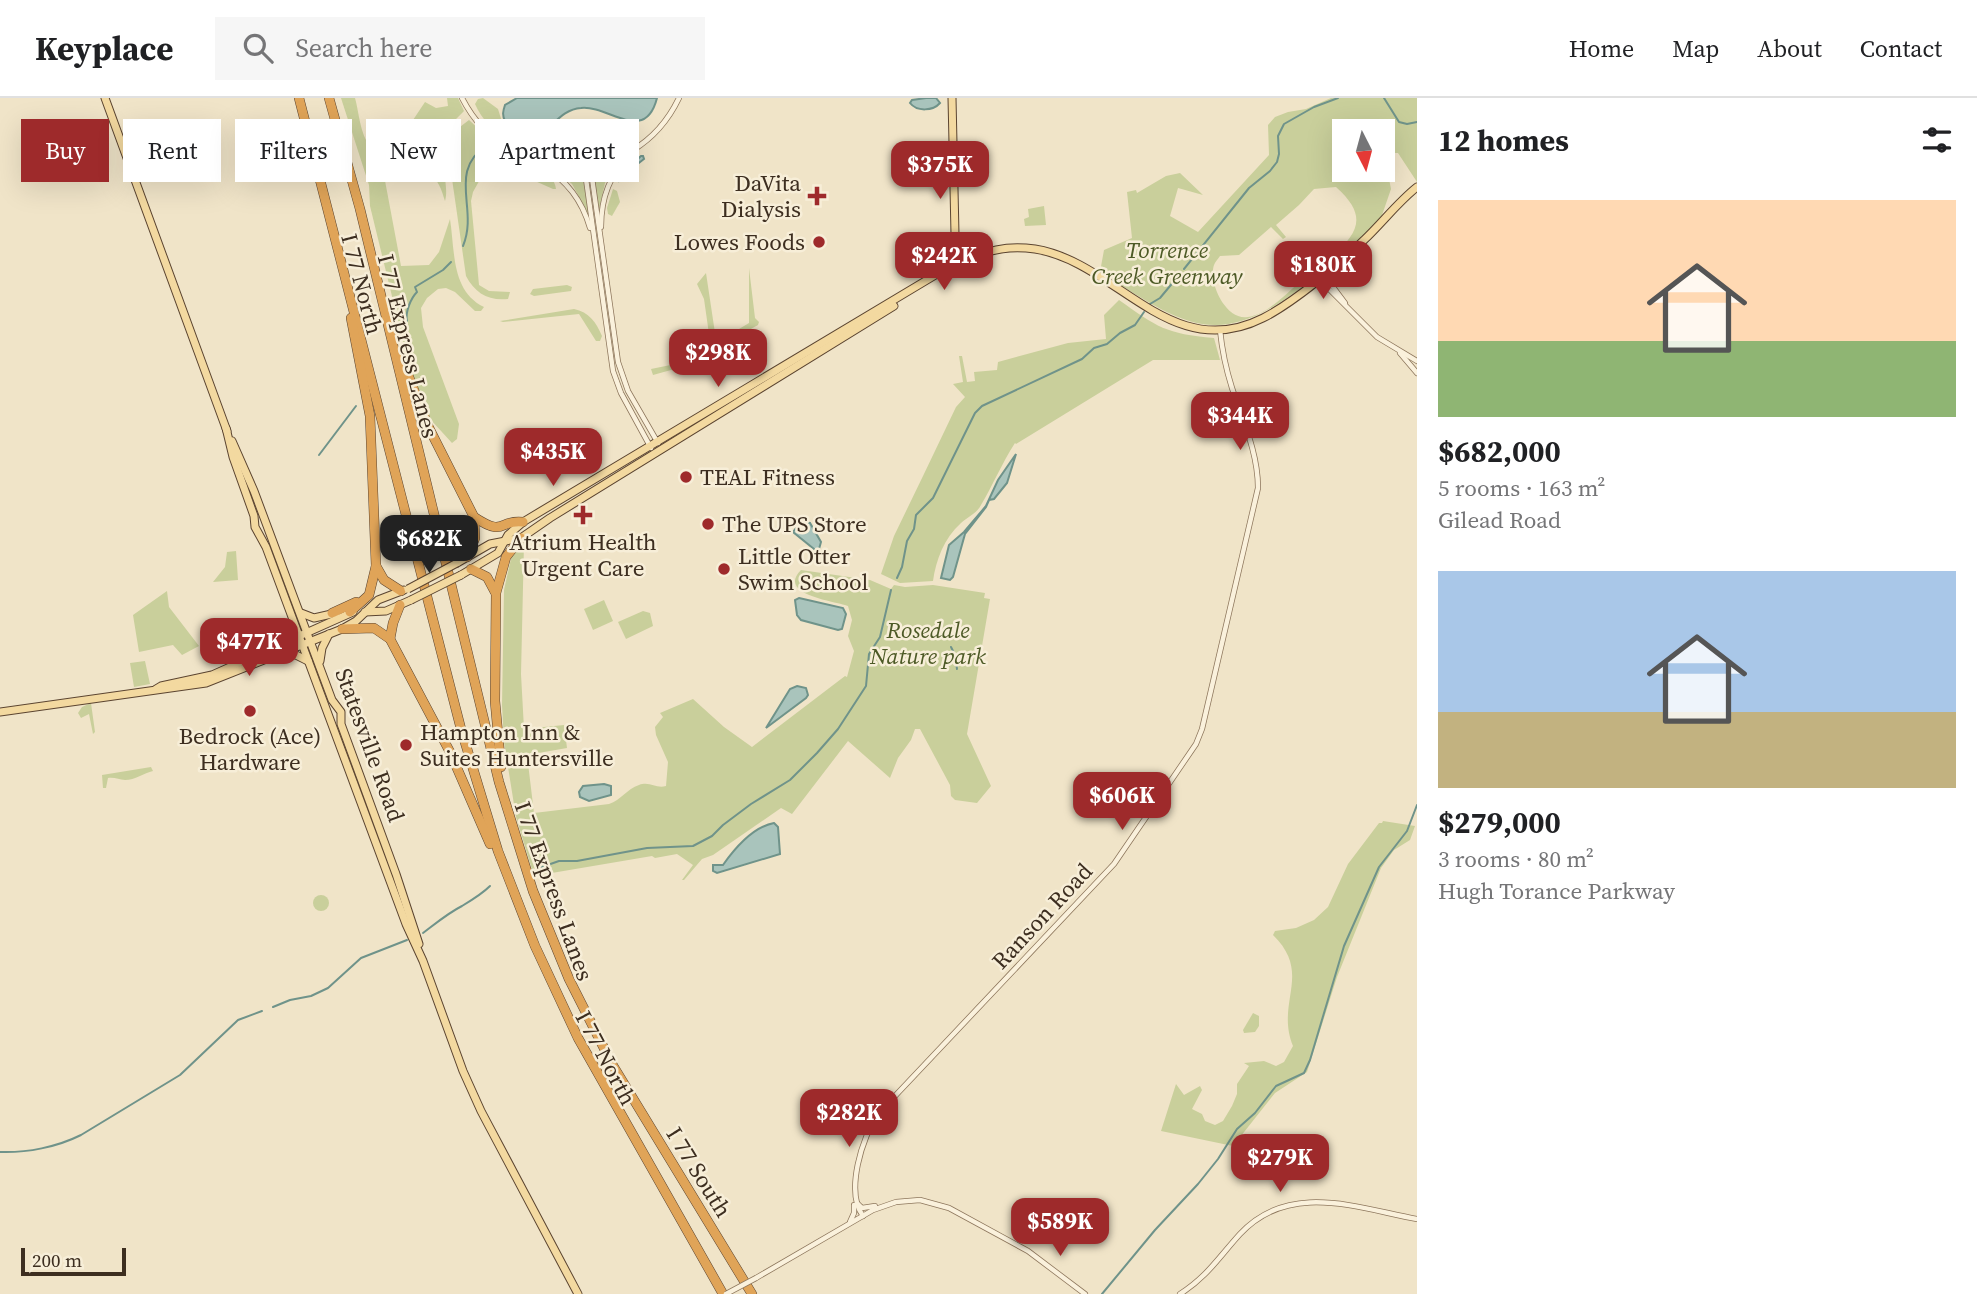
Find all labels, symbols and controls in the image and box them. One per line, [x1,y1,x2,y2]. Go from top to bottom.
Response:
search box [215,17,705,80]
text: Keyplace [35,26,173,71]
icon: search [239,29,277,67]
text: Search here [295,30,433,66]
text: Home [1569,32,1634,65]
text: Map [1672,32,1719,65]
text: About [1757,32,1822,65]
text: Contact [1860,32,1942,65]
chip: Buy [21,119,109,182]
chip: Rent [123,119,221,182]
chip: Filters [235,119,352,182]
chip: New [366,119,461,182]
chip: Apartment [475,119,639,182]
north arrow [1332,119,1395,182]
map controls [1332,119,1395,182]
text: 12 homes [1438,120,1569,161]
icon: filters [1918,121,1956,159]
pin: $375K [891,141,989,201]
text: $375K [907,148,973,180]
place label: DaVita Dialysis [721,167,801,225]
marker: DaVita Dialysis [807,186,827,206]
place label: Lowes Foods [674,226,805,258]
street label: I 77 North [333,230,391,338]
pin: $242K [895,232,993,292]
marker: Lowes Foods [811,234,827,250]
park label: Torrence Creek Greenway [1091,234,1244,292]
text: $242K [911,239,977,271]
pin: $180K [1274,242,1372,301]
icon: home [1634,245,1760,371]
text: $180K [1290,248,1356,280]
street label: I 77 Express Lanes [370,251,446,441]
pin: $298K [669,330,767,389]
text: $298K [685,336,751,368]
pin: $344K [1191,392,1289,452]
text: $344K [1207,399,1273,431]
pin: $435K [504,428,602,488]
text: $682,000 [1438,431,1561,472]
text: $435K [520,435,586,467]
place label: TEAL Fitness [700,461,835,493]
marker: TEAL Fitness [678,469,694,485]
text: 5 rooms · 163 m² [1438,472,1605,504]
text: Gilead Road [1438,504,1561,536]
marker: Atrium Health Urgent Care [573,505,593,525]
place label: The UPS Store [722,508,867,540]
pin: $682K [380,516,478,575]
marker: The UPS Store [700,516,716,532]
text: $682K [396,522,462,554]
place label: Atrium Health Urgent Care [509,526,657,584]
place label: Little Otter Swim School [738,540,868,598]
marker: Little Otter Swim School [716,561,732,577]
park label: Rosedale Nature park [869,614,986,672]
icon: home [1634,616,1760,742]
pin: $477K [200,618,298,678]
text: $477K [216,625,282,657]
street label: Statesville Road [327,664,413,826]
marker: Bedrock (Ace) Hardware [242,703,258,719]
place label: Hampton Inn & Suites Huntersville [420,716,614,774]
place label: Bedrock (Ace) Hardware [179,720,321,778]
marker: Hampton Inn & Suites Huntersville [398,737,414,753]
pin: $606K [1073,772,1171,832]
text: $606K [1089,779,1155,811]
street label: I 77 Express Lanes [507,797,601,985]
text: $279,000 [1438,802,1561,843]
text: 3 rooms · 80 m² [1438,843,1594,875]
street label: Ranson Road [984,856,1100,976]
text: Hugh Torance Parkway [1438,875,1675,907]
street label: I 77 North [568,1005,644,1111]
pin: $282K [800,1090,898,1149]
text: $282K [816,1096,882,1128]
street label: I 77 South [659,1121,739,1224]
pin: $279K [1231,1134,1329,1194]
text: $279K [1247,1141,1313,1173]
pin: $589K [1011,1198,1109,1258]
text: $589K [1027,1205,1093,1237]
scale bar [21,1245,126,1277]
text: 200 m [32,1247,82,1273]

